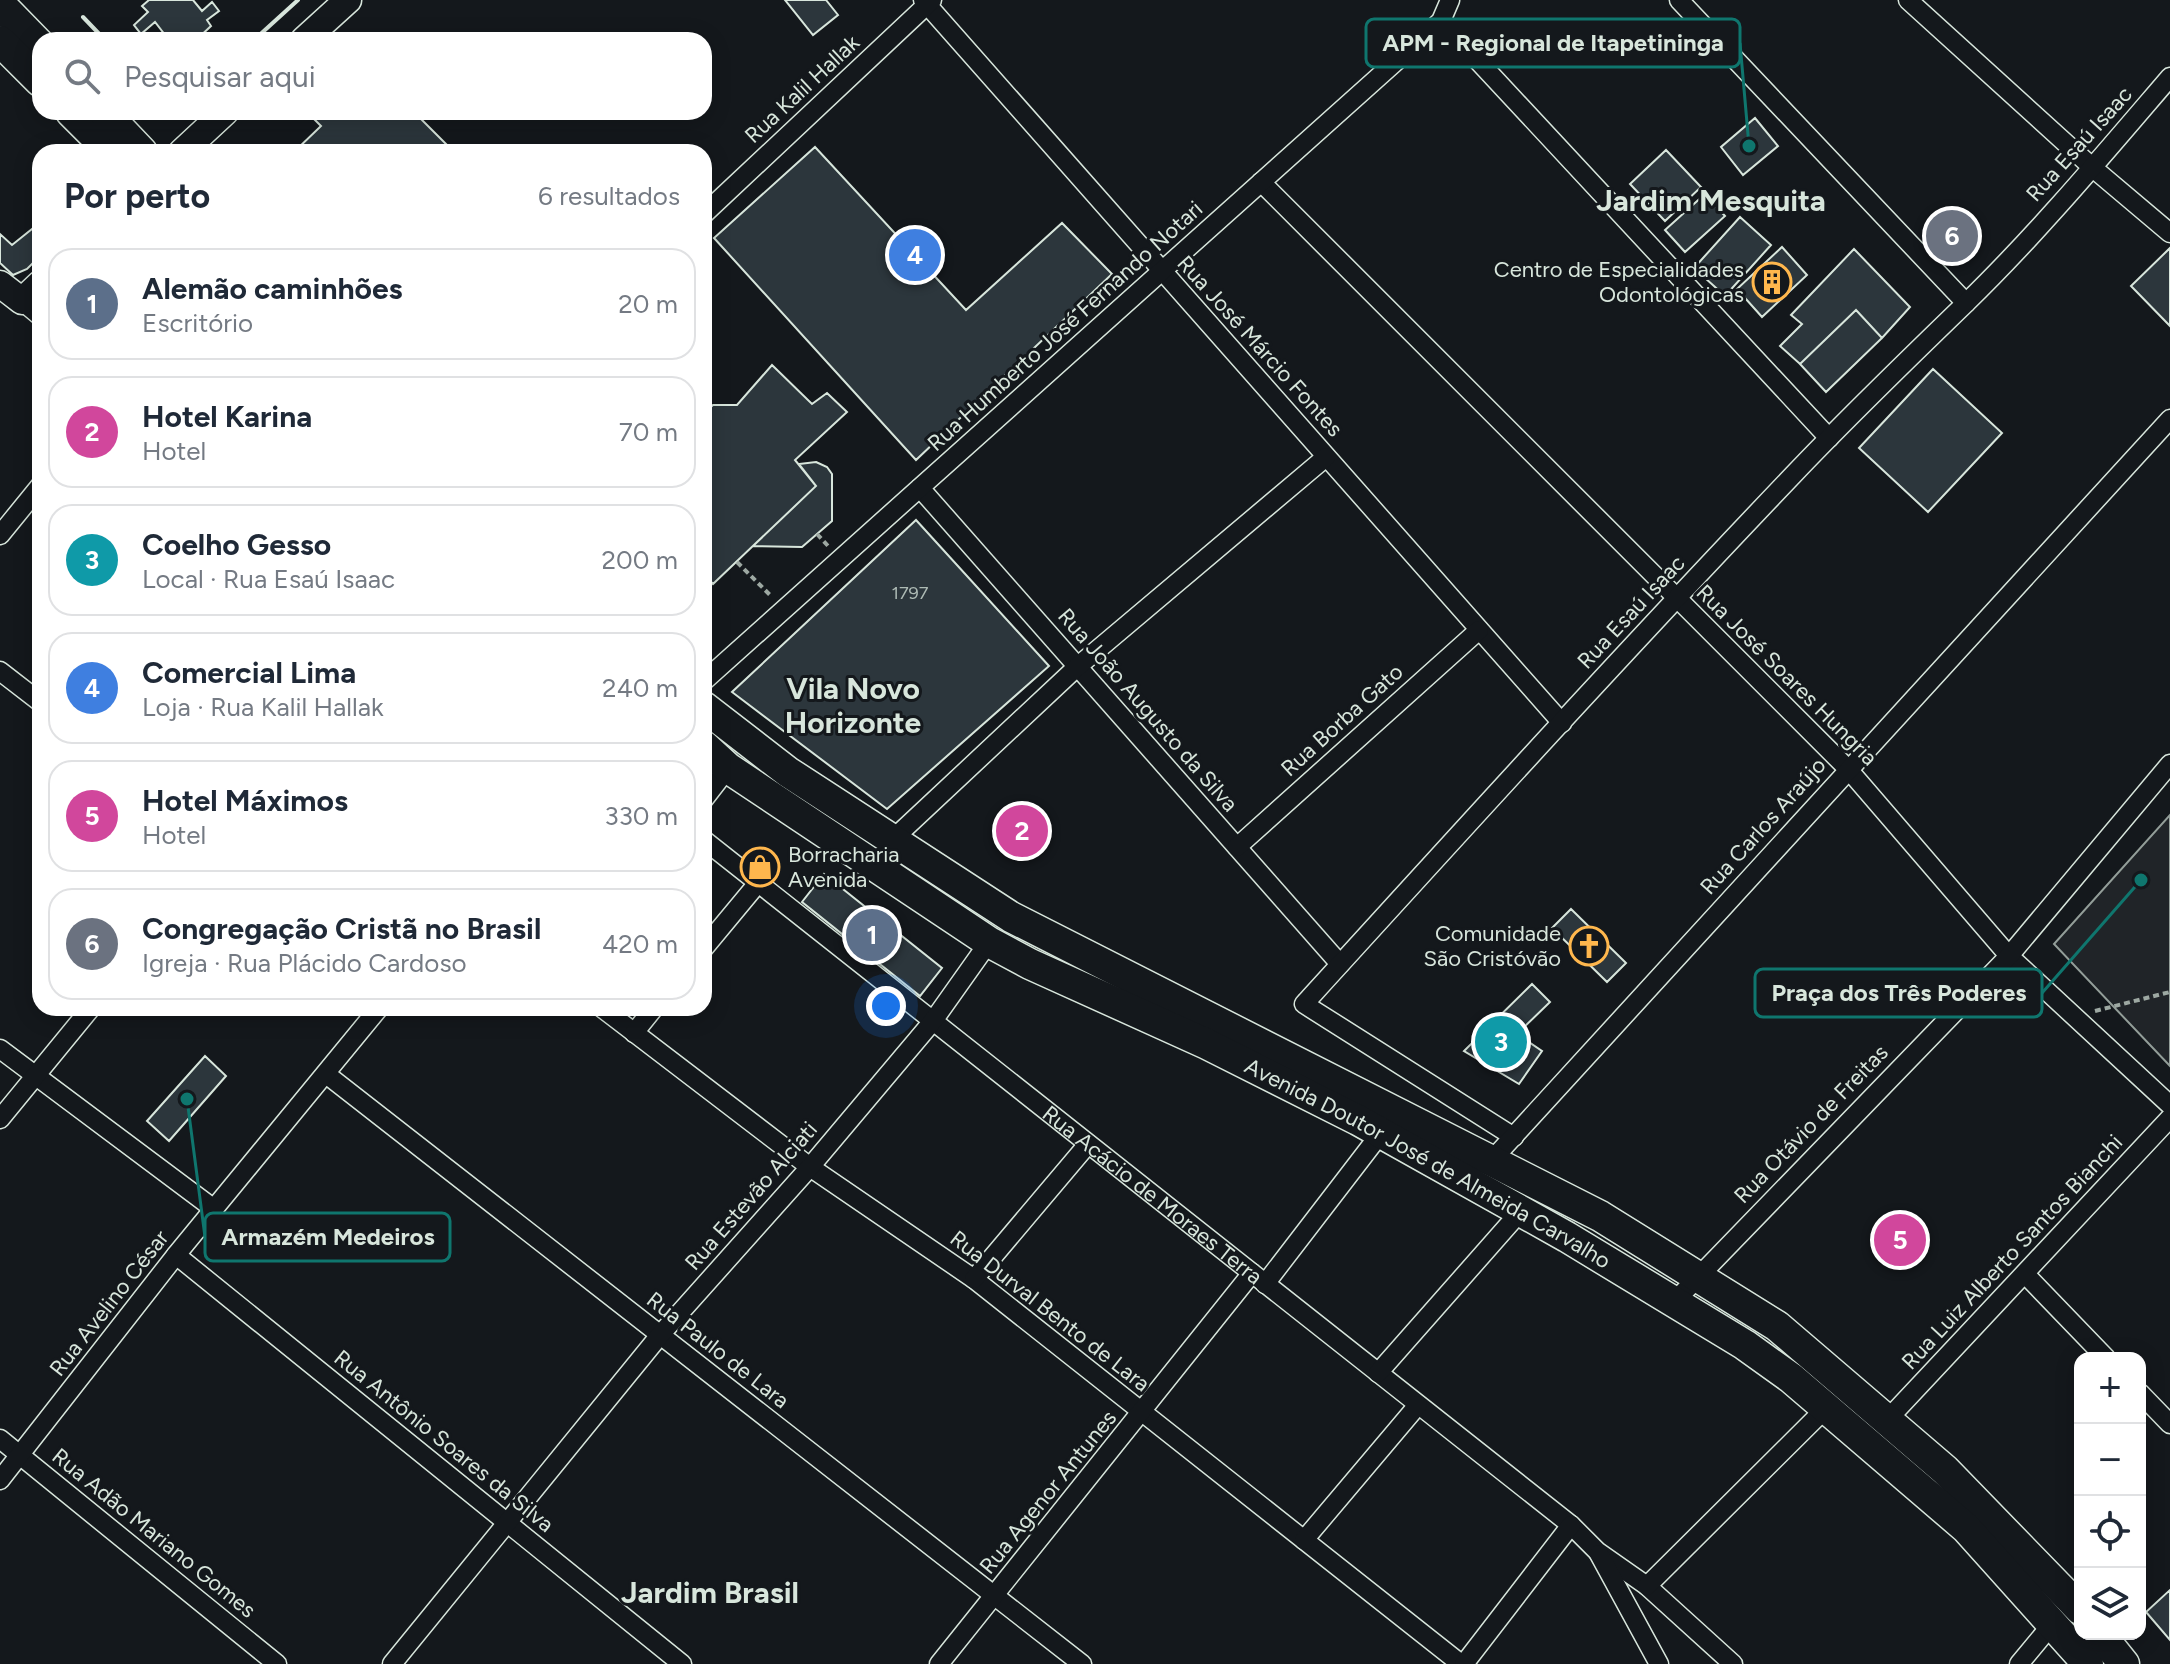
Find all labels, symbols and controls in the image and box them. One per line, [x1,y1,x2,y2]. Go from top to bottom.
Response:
callout: APM - Regional de Itapetininga [1366,19,1740,67]
text: APM - Regional de Itapetininga [1382,28,1724,57]
street label: Rua Kalil Hallak [739,29,865,149]
search box [32,32,712,120]
icon: search [60,54,104,98]
text: Pesquisar aqui [124,58,316,95]
street label: Rua Esaú Isaac [2020,81,2138,207]
text: Por perto [64,176,210,217]
text: 6 resultados [538,180,680,212]
district label: Jardim Mesquita [1596,182,1826,219]
street label: Rua Humberto José Fernando Notari [922,195,1208,457]
pin: 6 [1926,206,1978,266]
pin: 4 [889,225,941,285]
street label: Rua José Márcio Fontes [1172,250,1348,442]
place label: Centro de Especialidades Odontológicas [1494,256,1744,308]
building icon: Centro de Especialidades Odontológicas [1751,261,1793,303]
text: Alemão caminhões [142,270,403,307]
text: 1 [87,288,97,320]
text: 20 m [618,288,678,320]
text: Escritório [142,307,253,339]
text: Hotel Karina [142,398,312,435]
text: 2 [84,416,100,448]
text: 70 m [619,416,678,448]
text: Hotel [142,435,206,467]
text: Coelho Gesso [142,526,331,563]
text: 3 [85,544,99,576]
text: 200 m [602,544,678,576]
street label: Rua Esaú Isaac [1572,550,1691,674]
text: Local · Rua Esaú Isaac [142,563,395,595]
street label: Rua José Soares Hungria [1691,579,1883,771]
house number: 1797 [892,582,929,604]
street label: Rua João Augusto da Silva [1052,603,1244,817]
text: Comercial Lima [142,654,356,691]
street label: Rua Borba Gato [1275,658,1409,782]
district label: Vila Novo Horizonte [785,670,922,741]
text: 4 [84,672,100,704]
text: 240 m [602,672,678,704]
text: Loja · Rua Kalil Hallak [142,691,384,723]
street label: Rua Carlos Araújo [1694,752,1832,900]
text: Hotel Máximos [142,782,348,819]
text: 5 [84,800,100,832]
text: 330 m [604,800,678,832]
pin: 2 [996,801,1048,861]
text: Hotel [142,819,206,851]
place label: Borracharia Avenida [788,841,899,893]
shop icon: Borracharia Avenida [739,846,781,888]
pin: 1 [846,905,898,965]
text: Congregação Cristã no Brasil [142,910,541,947]
place label: Comunidade São Cristóvão [1424,920,1561,972]
church icon: Comunidade São Cristóvão [1568,925,1610,967]
text: 6 [84,928,100,960]
text: 420 m [602,928,678,960]
text: Igreja · Rua Plácido Cardoso [142,947,467,979]
callout: Praça dos Três Poderes [1755,969,2042,1017]
text: Praça dos Três Poderes [1772,978,2026,1007]
your location [866,986,906,1026]
pin: 3 [1475,1012,1527,1072]
street label: Rua Otávio de Freitas [1728,1039,1894,1209]
street label: Avenida Doutor José de Almeida Carvalho [1241,1052,1616,1274]
street label: Rua Acácio de Moraes Terra [1037,1099,1268,1290]
street label: Rua Estevão Alciati [679,1116,823,1276]
street label: Rua Luiz Alberto Santos Bianchi [1896,1129,2128,1375]
pin: 5 [1874,1210,1926,1270]
callout: Armazém Medeiros [205,1213,450,1261]
text: Armazém Medeiros [221,1222,435,1251]
street label: Rua Avelino César [44,1224,175,1381]
street label: Rua Durval Bento de Lara [945,1225,1155,1397]
street label: Rua Paulo de Lara [641,1286,795,1414]
street label: Rua Antônio Soares da Silva [329,1344,559,1538]
map controls [2074,1352,2146,1640]
button: + [2074,1352,2146,1424]
street label: Rua Agenor Antunes [974,1405,1122,1579]
button: − [2074,1424,2146,1496]
street label: Rua Adão Mariano Gomes [47,1443,261,1623]
button: locate [2074,1496,2146,1568]
button: layers [2074,1568,2146,1640]
district label: Jardim Brasil [621,1574,799,1611]

